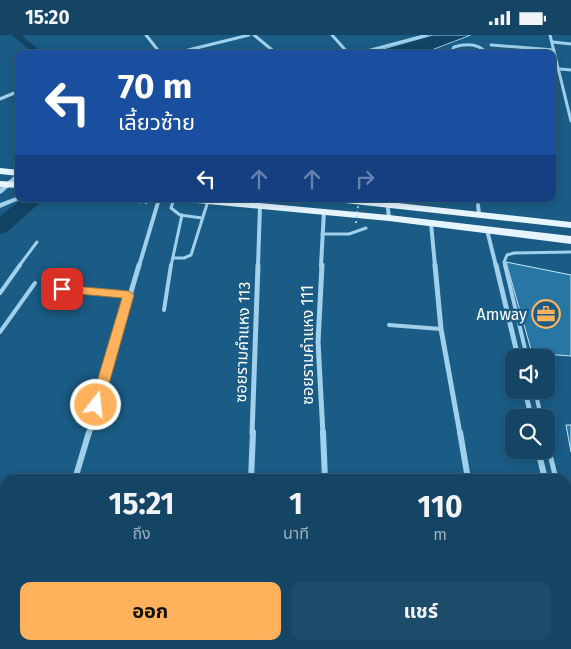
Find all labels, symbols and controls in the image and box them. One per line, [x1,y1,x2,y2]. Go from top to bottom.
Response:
text: 15:20 [25,6,70,29]
text: 70 m [118,65,192,107]
icon: left [35,70,100,135]
text: เลี้ยวซ้าย [118,109,195,136]
icon: left [192,165,220,193]
icon: ahead [245,165,273,193]
icon: ahead [298,165,326,193]
icon: right [351,165,379,193]
pin [41,268,83,310]
icon: arrive [48,275,76,303]
street label: ซอยรามคำแหง 113 [231,281,254,403]
street label: ซอยรามคำแหง 111 [298,285,317,405]
office icon: Amway [531,299,561,329]
place label: Amway [477,305,527,324]
map controls [505,349,555,459]
button: sound [505,349,555,399]
position arrow [69,378,121,430]
button: search [505,409,555,459]
text: 15:21 [109,486,175,522]
text: 1 [289,486,303,522]
text: 110 [418,489,462,525]
text: ถึง [132,524,151,543]
text: นาที [283,524,309,543]
text: m [433,525,447,544]
button: ออก [20,582,281,640]
button: แชร์ [291,582,551,640]

